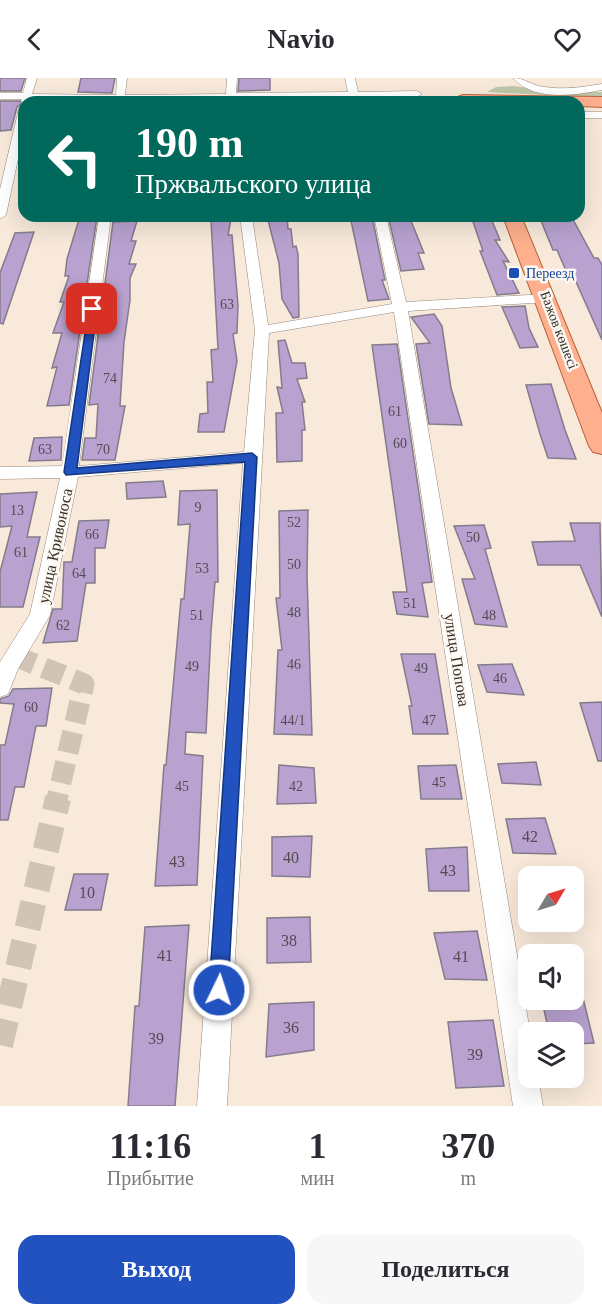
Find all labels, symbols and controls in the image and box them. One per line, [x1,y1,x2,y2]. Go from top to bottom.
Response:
icon: back [18,23,51,56]
icon: heart [551,23,584,56]
text: Navio [267,24,335,54]
icon: left [36,120,114,198]
text: 190 m [135,120,244,166]
text: Пржвальского улица [135,169,372,199]
marker: Переезд [507,266,521,280]
place label: Переезд [526,266,574,281]
pin [66,283,117,334]
street label: Бажов көшесі [537,289,581,371]
icon: arrive [75,292,108,325]
house number: 63 [220,297,234,312]
house number: 74 [103,371,117,386]
house number: 61 [388,404,402,419]
house number: 60 [393,436,407,451]
house number: 63 [38,442,52,457]
house number: 70 [96,442,110,457]
street label: улица Кривоноса [34,487,77,605]
house number: 9 [195,500,202,515]
house number: 13 [10,503,24,518]
house number: 52 [287,515,301,530]
house number: 66 [85,527,99,542]
house number: 50 [466,530,480,545]
house number: 61 [14,545,28,560]
house number: 50 [287,557,301,572]
house number: 53 [195,561,209,576]
house number: 64 [72,566,86,581]
house number: 51 [403,596,417,611]
house number: 48 [287,605,301,620]
house number: 51 [190,608,204,623]
house number: 48 [482,608,496,623]
street label: улица Попова [440,612,473,708]
house number: 62 [56,618,70,633]
house number: 46 [287,657,301,672]
house number: 49 [185,659,199,674]
house number: 49 [414,661,428,676]
house number: 46 [493,671,507,686]
house number: 60 [24,700,38,715]
house number: 44/1 [281,713,305,728]
house number: 47 [422,713,436,728]
house number: 45 [432,775,446,790]
house number: 45 [175,779,189,794]
house number: 42 [289,779,303,794]
house number: 42 [522,828,538,845]
house number: 40 [283,849,299,866]
house number: 43 [169,853,185,870]
house number: 43 [440,862,456,879]
north arrow [518,866,584,932]
map controls [518,866,584,1088]
house number: 10 [79,884,95,901]
house number: 38 [281,932,297,949]
button: sound [518,944,584,1010]
house number: 41 [157,947,173,964]
house number: 41 [453,948,469,965]
position arrow [187,958,251,1022]
house number: 36 [283,1019,299,1036]
button: layers [518,1022,584,1088]
house number: 39 [148,1030,164,1047]
house number: 39 [467,1046,483,1063]
text: 11:16 [109,1126,191,1166]
text: 1 [309,1126,327,1166]
text: 370 [441,1126,495,1166]
text: Прибытие [107,1167,194,1189]
text: мин [301,1167,335,1189]
text: m [460,1167,476,1189]
button: Выход [18,1235,295,1304]
button: Поделиться [307,1235,584,1304]

